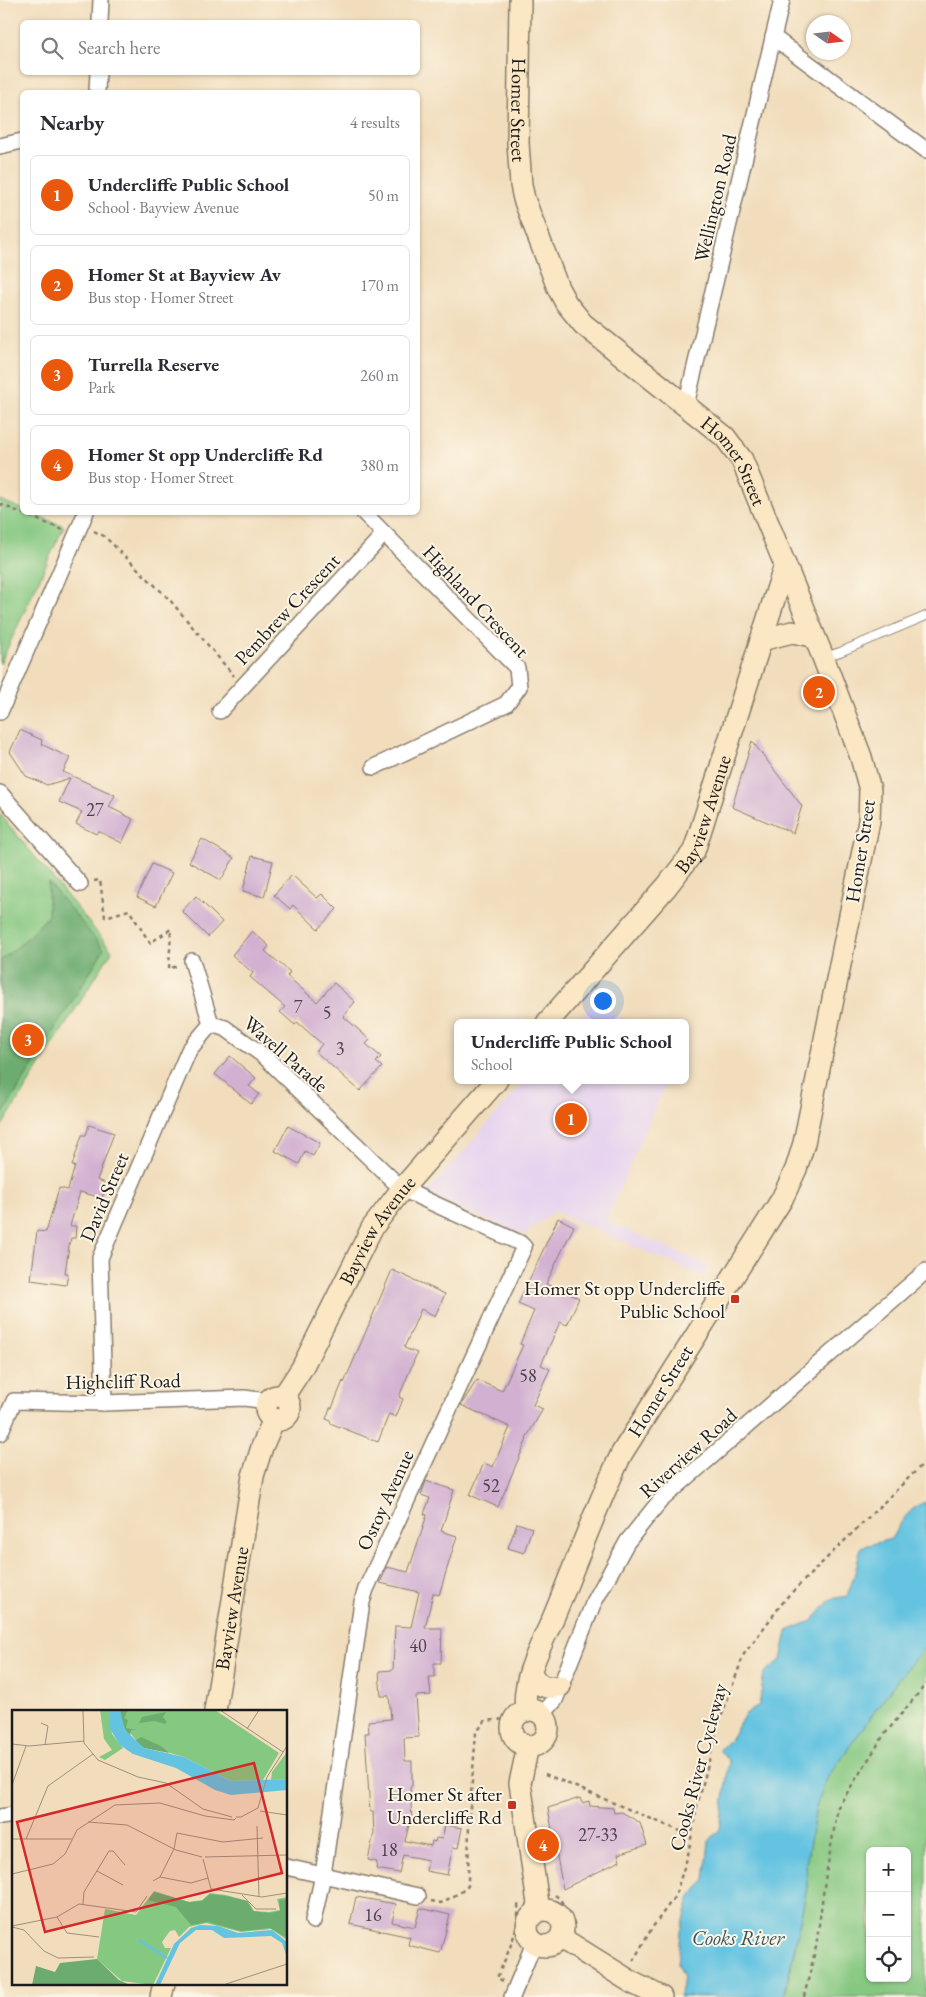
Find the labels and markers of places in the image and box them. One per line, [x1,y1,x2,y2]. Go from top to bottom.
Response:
pin: 2 [803,673,835,711]
pin: 3 [12,1021,44,1059]
pin: 1 [555,1100,587,1138]
place label: Homer St opp Undercliffe Public School [524,1275,725,1324]
marker: Homer St opp Undercliffe Public School [729,1293,741,1305]
place label: Homer St after Undercliffe Rd [387,1781,503,1830]
marker: Homer St after Undercliffe Rd [506,1799,518,1811]
pin: 4 [527,1826,559,1864]

